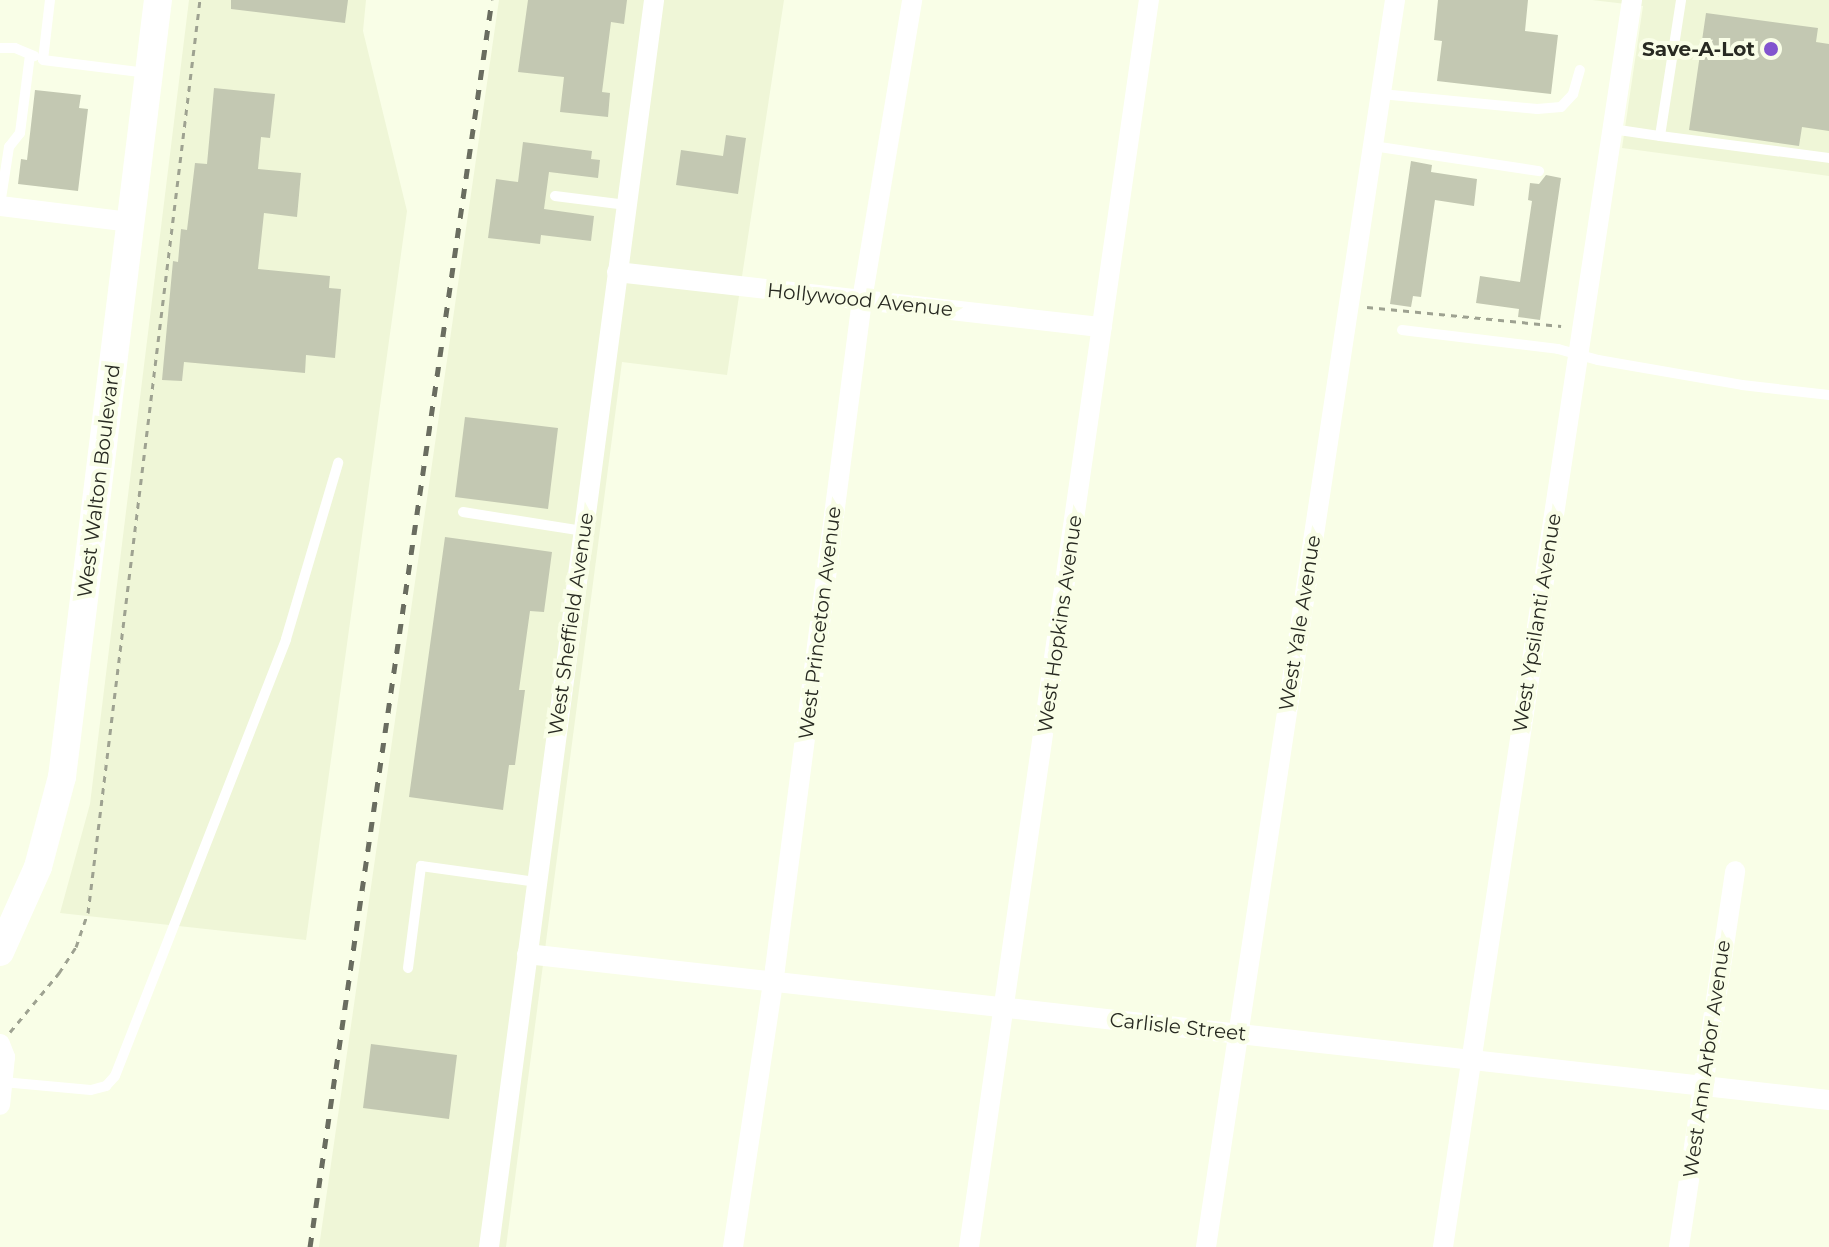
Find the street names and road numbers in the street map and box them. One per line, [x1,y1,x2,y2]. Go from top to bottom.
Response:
street label: Hollywood Avenue [766,278,954,322]
street label: West Walton Boulevard [73,363,125,599]
street label: West Princeton Avenue [794,505,846,741]
street label: West Sheffield Avenue [543,511,599,737]
street label: West Ypsilanti Avenue [1508,512,1566,734]
street label: West Hopkins Avenue [1033,513,1087,735]
street label: West Yale Avenue [1274,533,1326,713]
street label: West Ann Arbor Avenue [1678,939,1736,1179]
street label: Carlisle Street [1108,1008,1248,1046]

